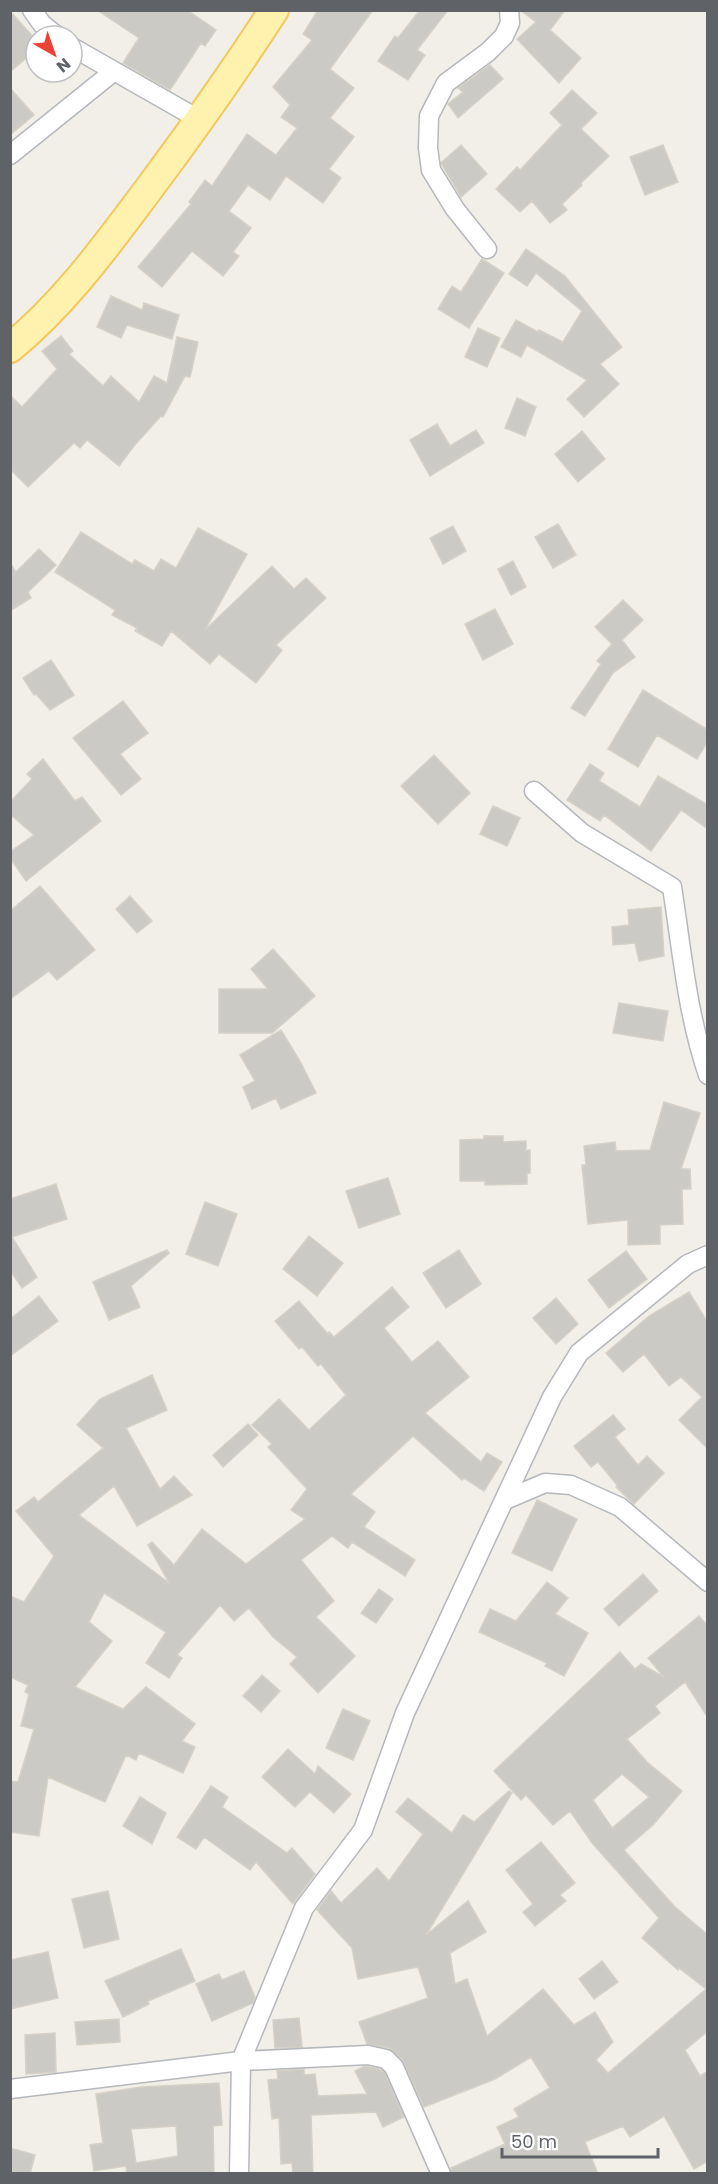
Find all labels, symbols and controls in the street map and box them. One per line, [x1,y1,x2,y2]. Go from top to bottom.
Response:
north arrow [24,24,84,84]
text: N [51,52,75,78]
scale bar [502,2121,658,2159]
text: 50 m [511,2129,557,2154]

